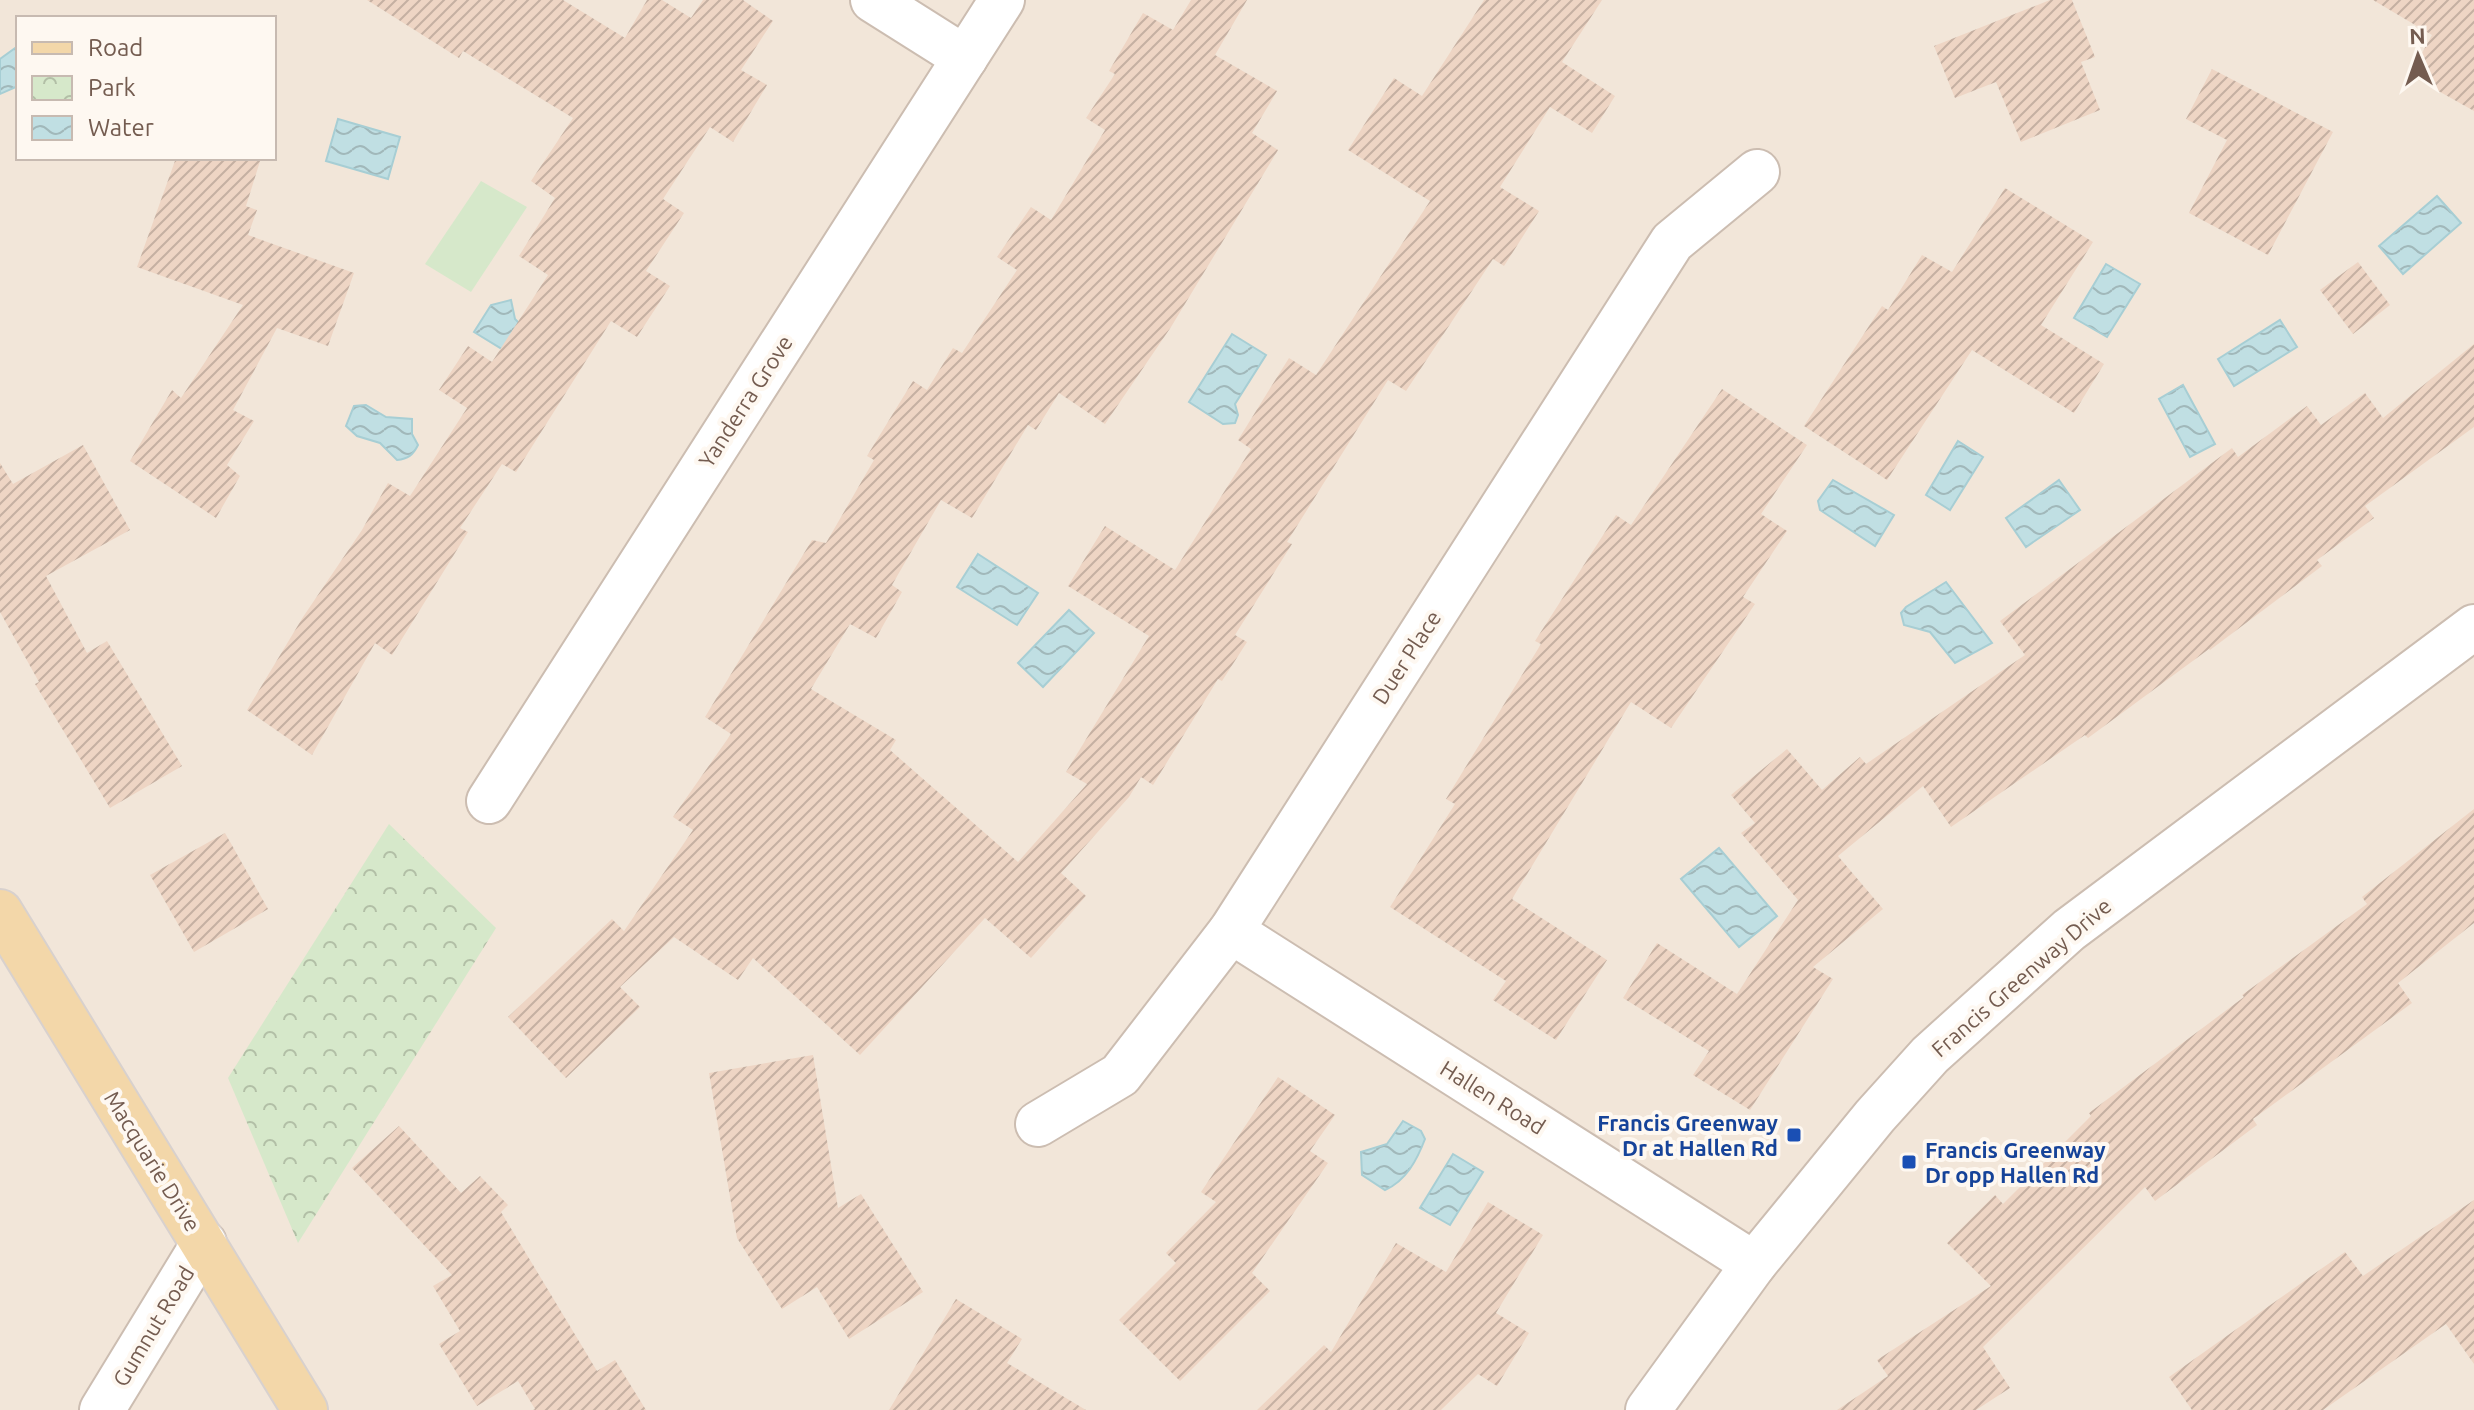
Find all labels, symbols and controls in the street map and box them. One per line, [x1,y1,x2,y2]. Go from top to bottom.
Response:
legend [16,16,276,160]
north arrow [2378,16,2458,96]
text: N [2409,23,2426,48]
text: Road [88,34,143,61]
text: Park [88,74,136,101]
text: Water [88,114,154,141]
street label: Yanderra Grove [693,330,797,472]
street label: Duer Place [1367,606,1445,708]
street label: Francis Greenway Drive [1926,892,2116,1062]
street label: Hallen Road [1436,1055,1550,1139]
street label: Macquarie Drive [100,1086,206,1236]
place label: Francis Greenway Dr at Hallen Rd [1597,1110,1778,1160]
marker: Francis Greenway Dr at Hallen Rd [1785,1126,1803,1144]
place label: Francis Greenway Dr opp Hallen Rd [1925,1137,2106,1187]
marker: Francis Greenway Dr opp Hallen Rd [1900,1153,1918,1171]
street label: Gumnut Road [107,1261,199,1391]

